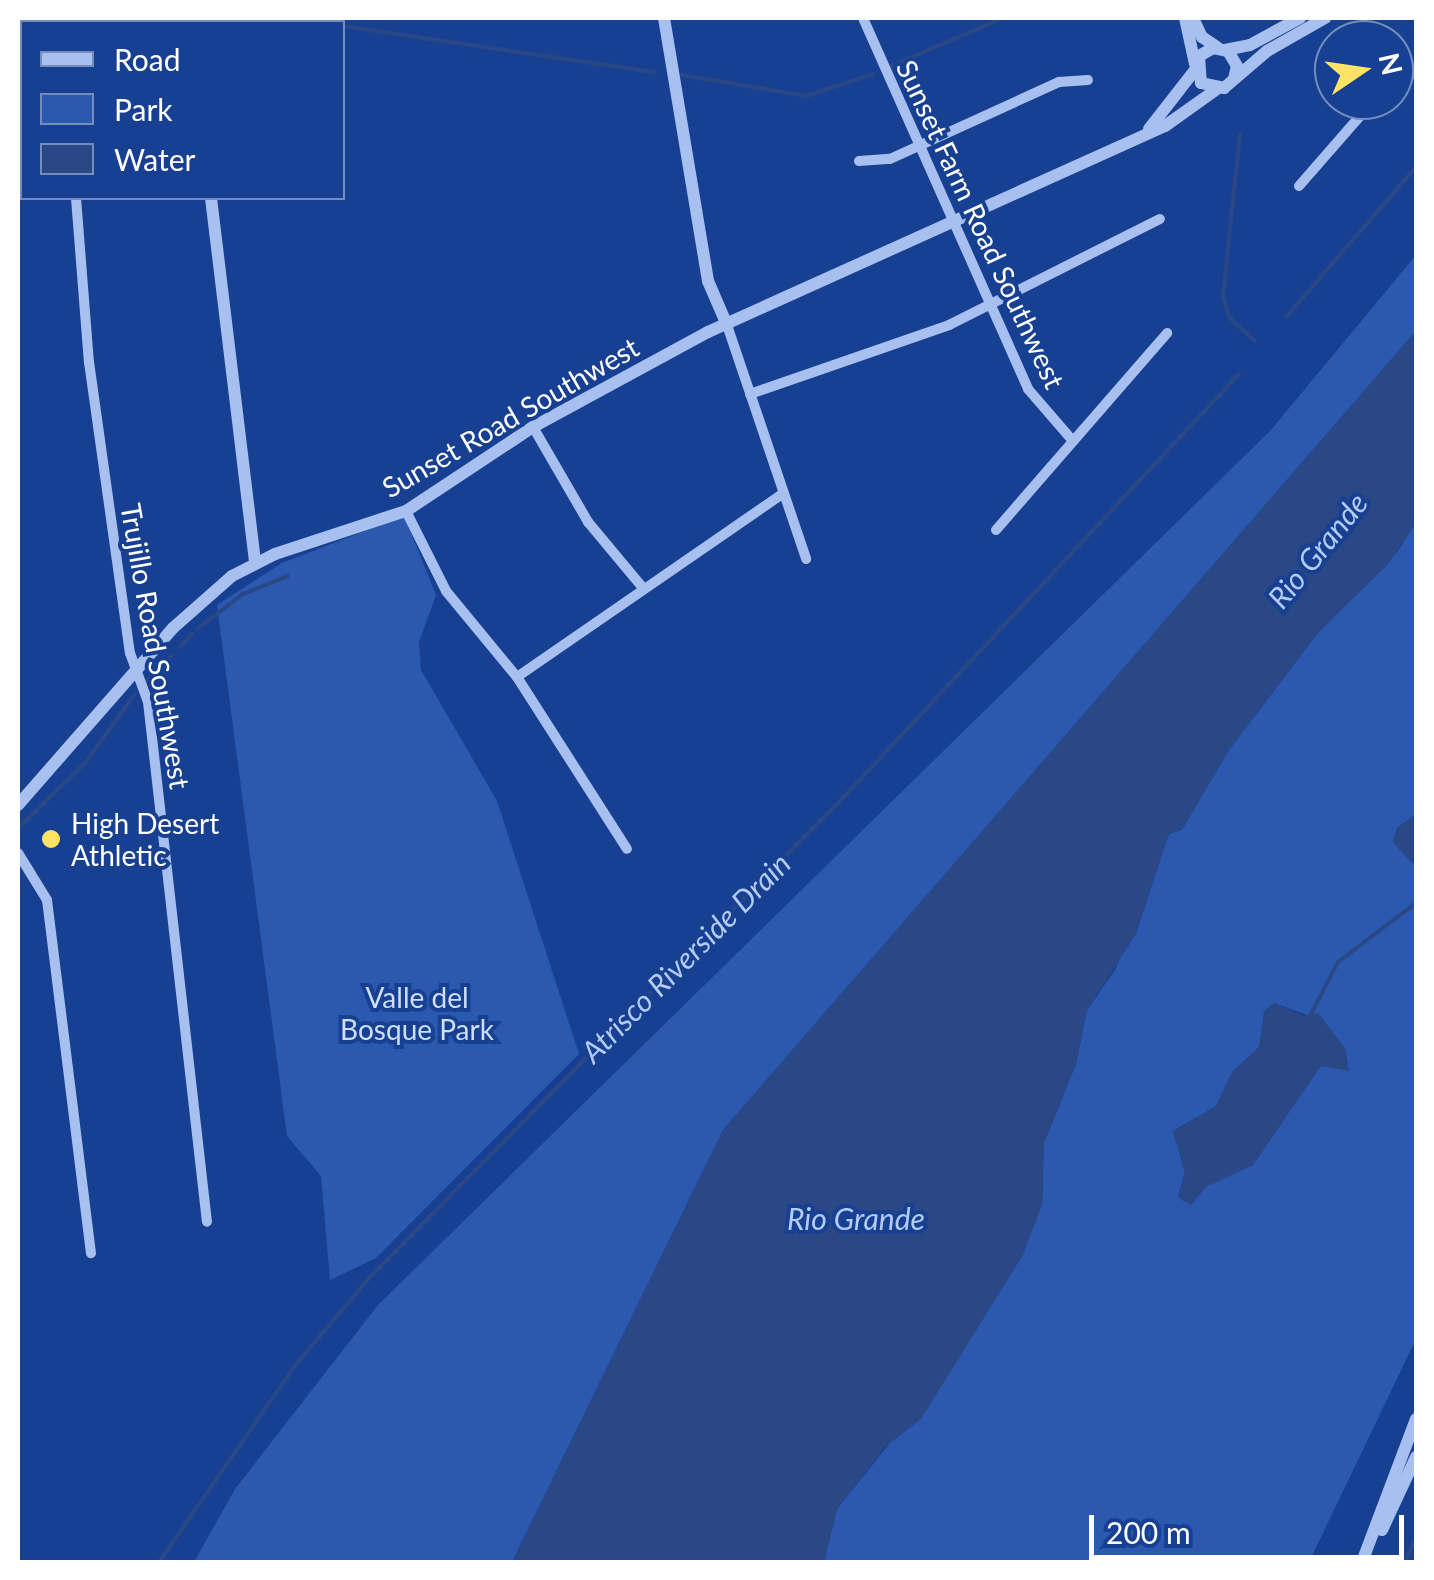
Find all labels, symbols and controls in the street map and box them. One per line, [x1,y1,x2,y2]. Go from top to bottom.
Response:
legend [20,20,345,200]
north arrow [1314,20,1414,120]
text: Road [114,41,181,77]
text: N [1372,49,1410,78]
street label: Sunset Farm Road Southwest [890,54,1072,394]
text: Park [114,91,173,127]
text: Water [114,141,196,177]
street label: Sunset Road Southwest [376,330,644,504]
water label: Rio Grande [1260,485,1374,615]
street label: Trujillo Road Southwest [114,501,198,791]
place label: High Desert Athletic [71,806,219,872]
marker: High Desert Athletic [40,828,62,850]
water label: Atrisco Riverside Drain [573,845,797,1069]
park label: Valle del Bosque Park [340,980,494,1046]
water label: Rio Grande [787,1200,925,1236]
scale bar [1094,1495,1409,1557]
text: 200 m [1106,1514,1191,1550]

